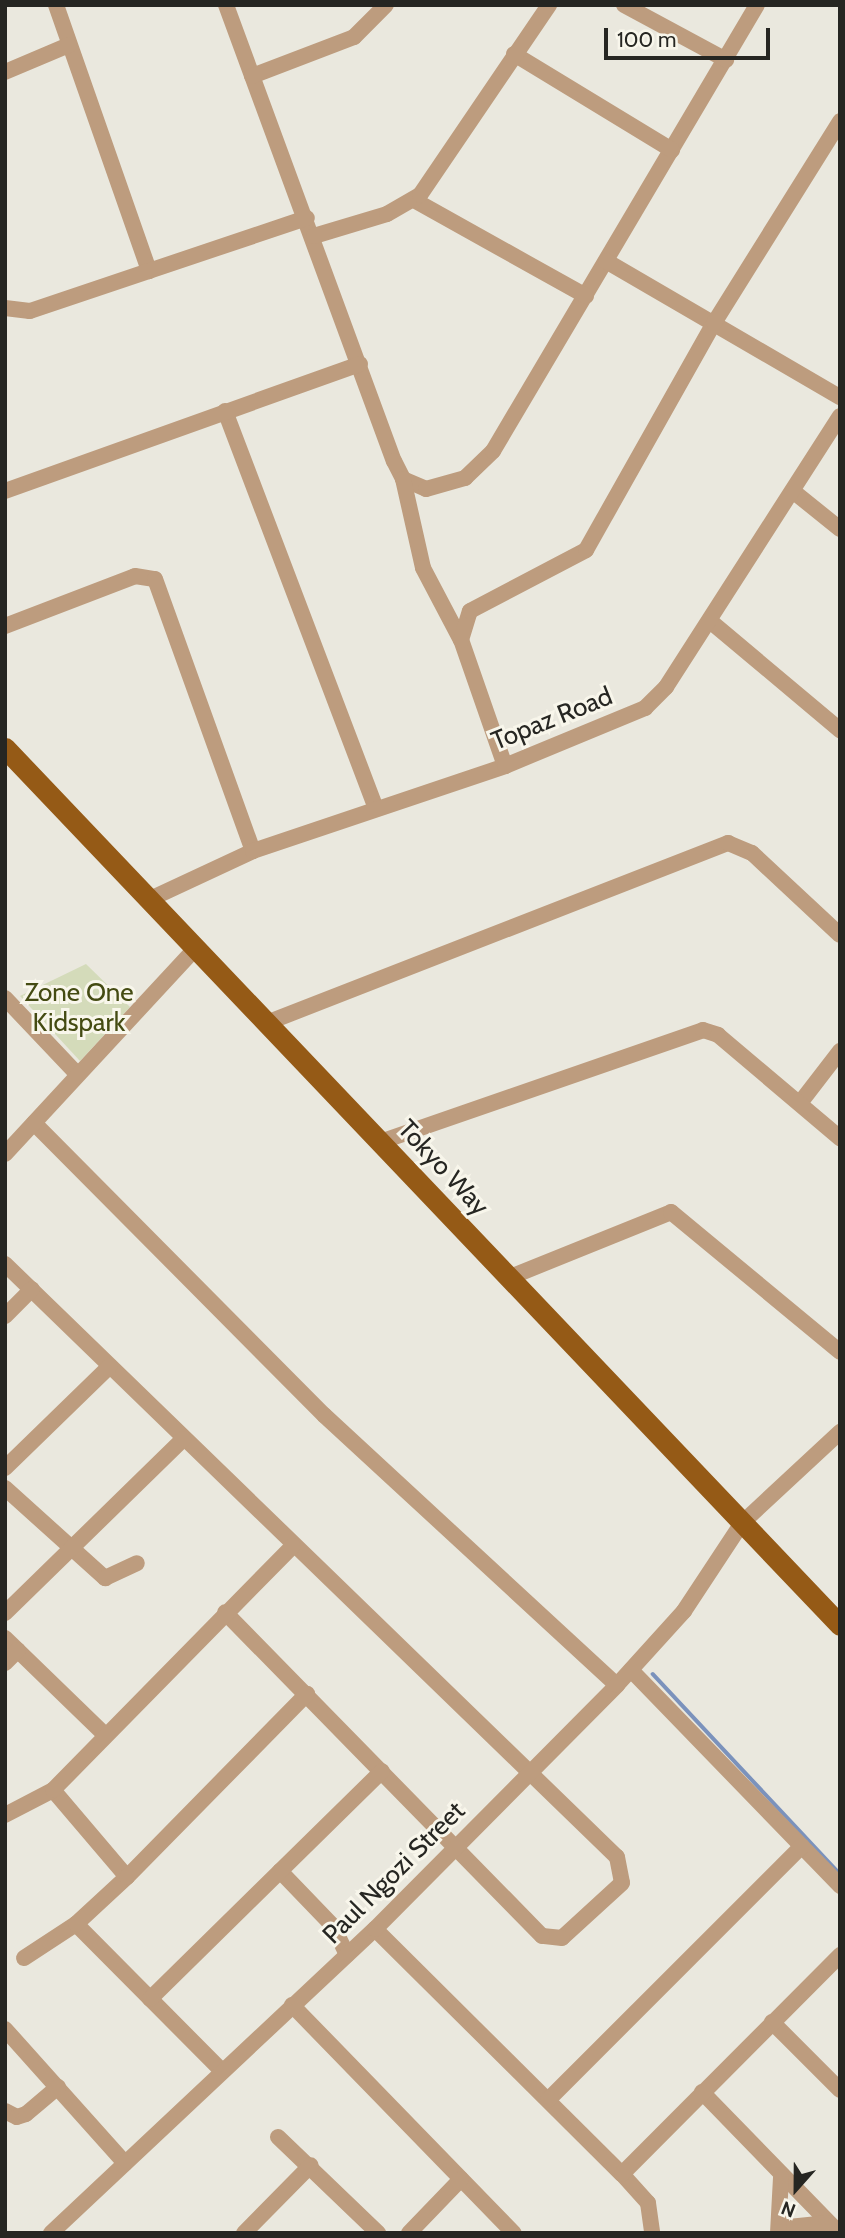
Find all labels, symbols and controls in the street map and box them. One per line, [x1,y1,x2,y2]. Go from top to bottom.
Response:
scale bar [607,14,773,58]
text: 100 m [617,27,676,52]
street label: Topaz Road [487,681,617,757]
park label: Zone One Kidspark [24,977,134,1038]
street label: Tokyo Way [391,1114,495,1222]
street label: Paul Ngozi Street [317,1796,471,1950]
north arrow [761,2154,831,2224]
text: N [778,2196,799,2222]

